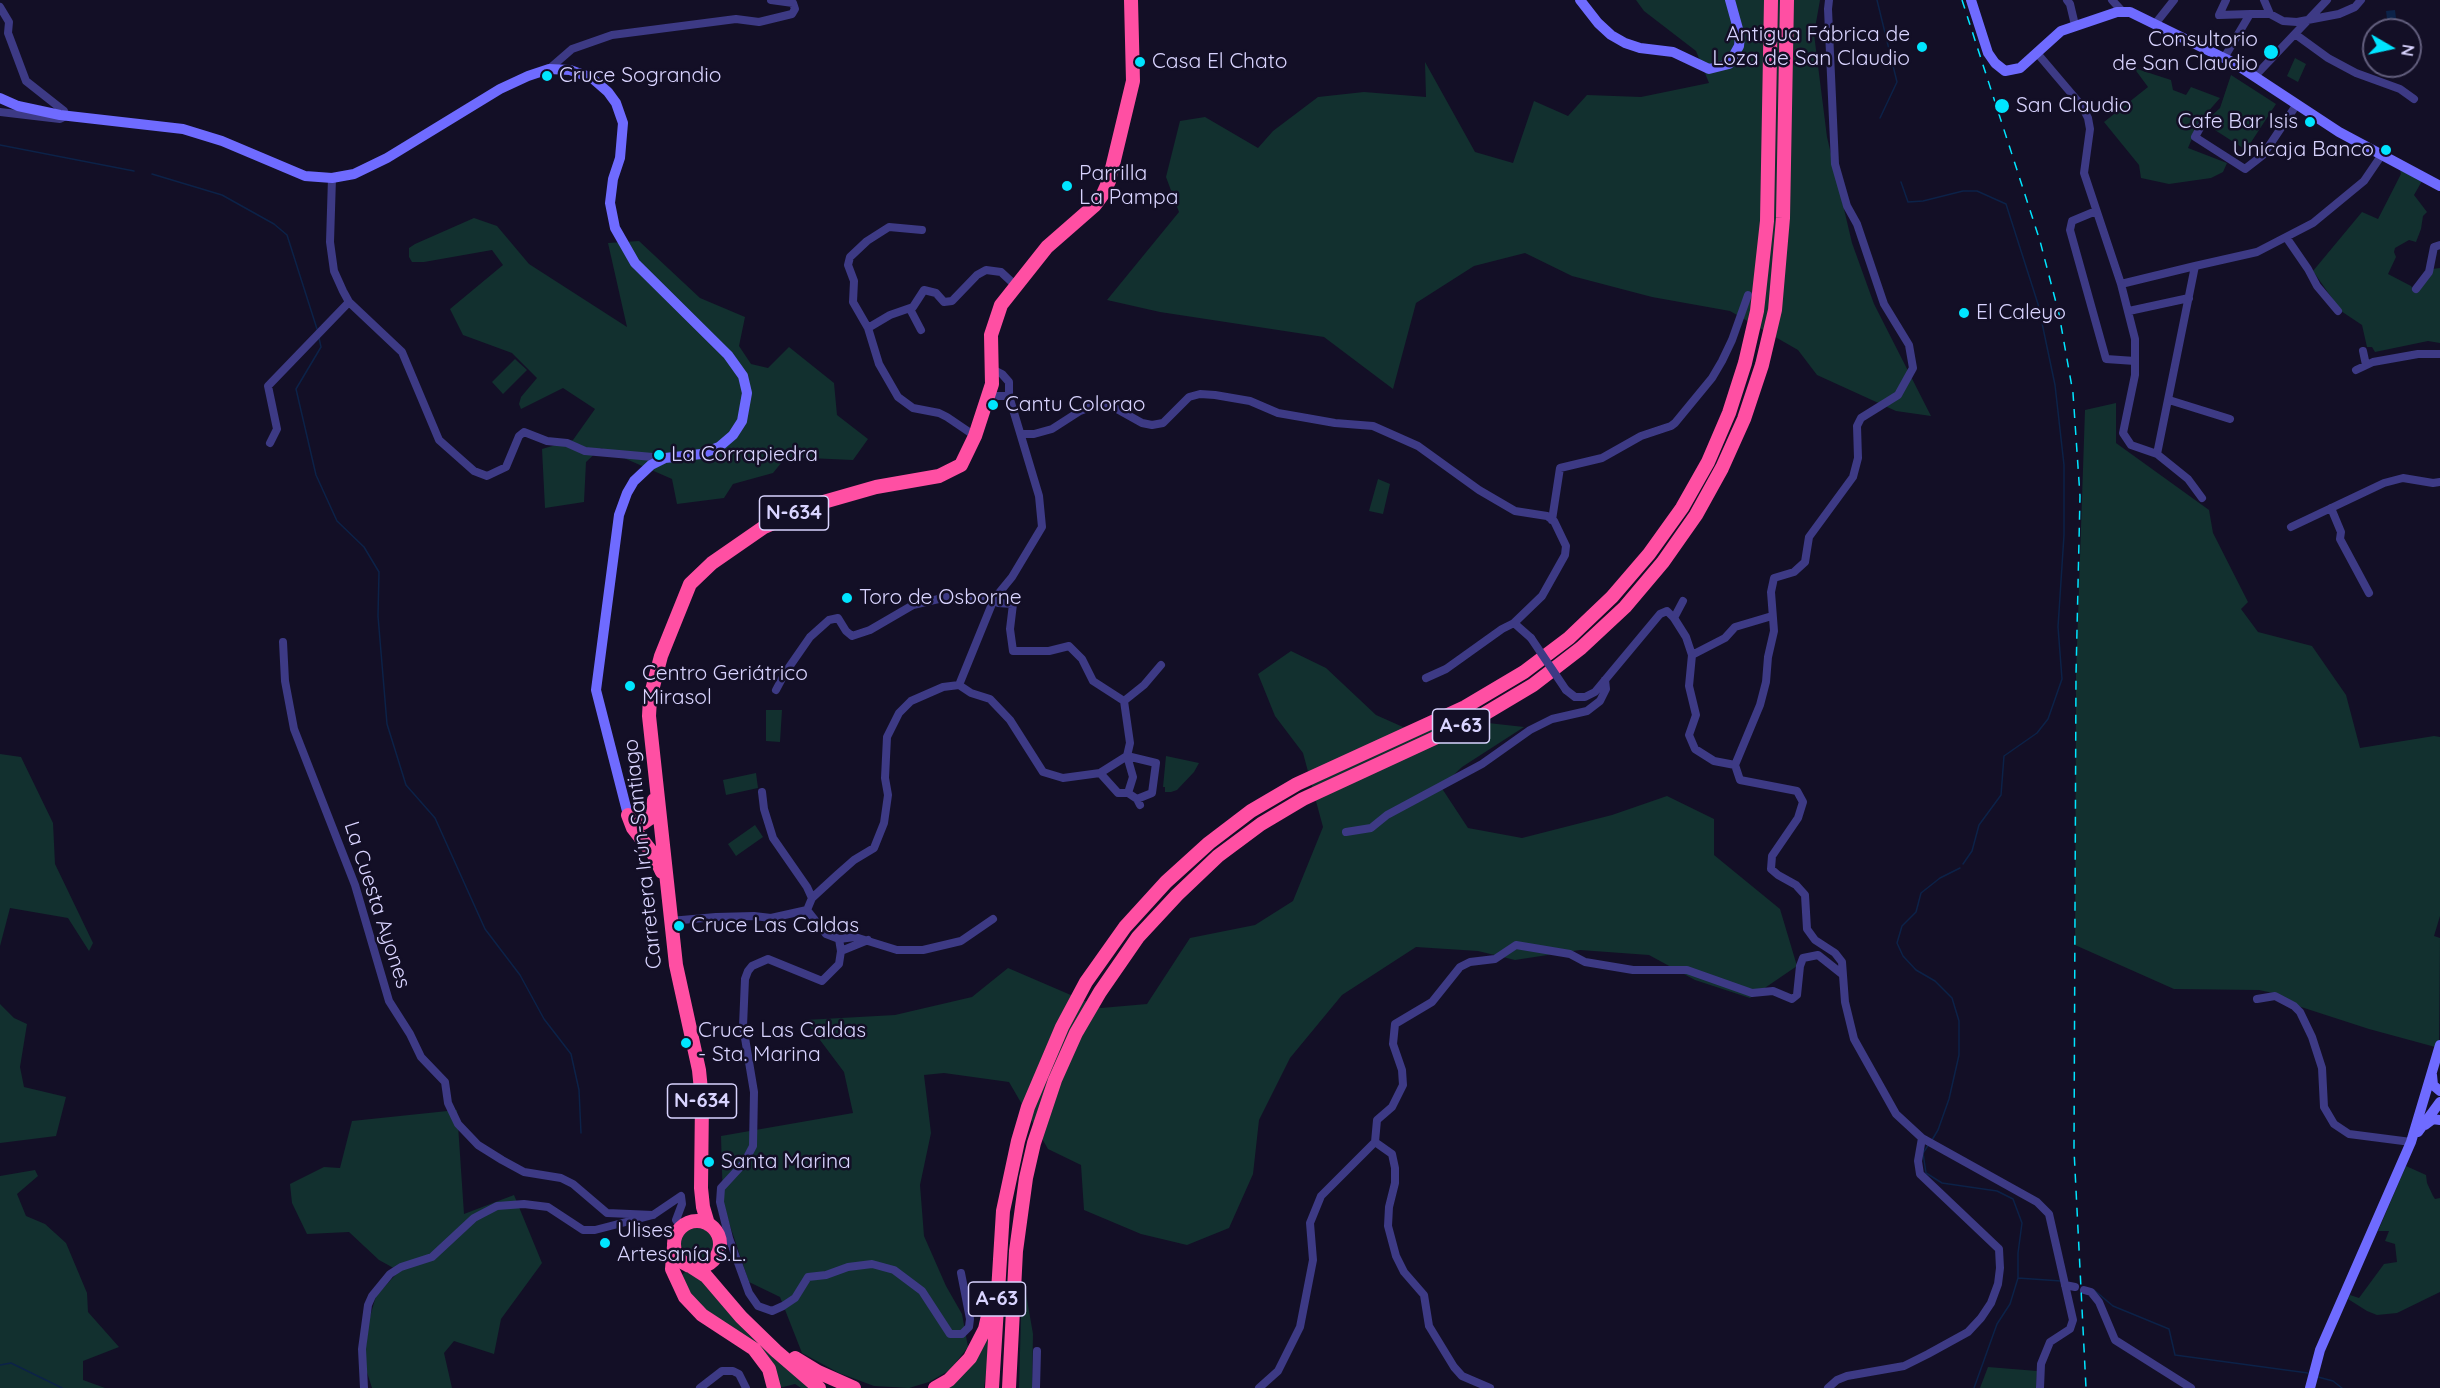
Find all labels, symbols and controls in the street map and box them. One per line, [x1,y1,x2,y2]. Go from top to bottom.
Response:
north arrow [2362,18,2422,78]
place label: Antigua Fábrica de Loza de San Claudio [1712,22,1910,72]
place label: Consultorio de San Claudio [2112,27,2258,77]
marker: Antigua Fábrica de Loza de San Claudio [1915,40,1929,54]
marker: Consultorio de San Claudio [2262,43,2280,61]
text: N [2397,43,2419,58]
place label: Casa El Chato [1152,49,1287,75]
marker: Casa El Chato [1133,55,1147,69]
place label: Cruce Sograndio [559,63,721,89]
marker: Cruce Sograndio [540,69,554,83]
place label: San Claudio [2016,93,2131,119]
marker: San Claudio [1993,97,2011,115]
place label: Cafe Bar Isis [2178,109,2298,135]
marker: Cafe Bar Isis [2303,115,2317,129]
place label: Unicaja Banco [2233,137,2374,163]
marker: Unicaja Banco [2379,143,2393,157]
place label: Parrilla La Pampa [1079,161,1178,211]
marker: Parrilla La Pampa [1060,179,1074,193]
place label: El Caleyo [1976,300,2066,326]
marker: El Caleyo [1957,306,1971,320]
place label: Cantu Colorao [1005,392,1145,418]
marker: Cantu Colorao [986,398,1000,412]
place label: La Corrapiedra [671,442,818,468]
marker: La Corrapiedra [652,448,666,462]
road number: N-634 [760,496,828,530]
place label: Toro de Osborne [859,585,1022,611]
marker: Toro de Osborne [840,591,854,605]
place label: Centro Geriátrico Mirasol [642,661,808,711]
marker: Centro Geriátrico Mirasol [623,679,637,693]
road number: A-63 [1432,709,1490,743]
street label: Carretera Irún-Santiago [618,738,668,970]
street label: La Cuesta Ayones [338,818,416,992]
place label: Cruce Las Caldas [691,913,859,939]
marker: Cruce Las Caldas [672,919,686,933]
place label: Cruce Las Caldas - Sta. Marina [698,1018,866,1068]
marker: Cruce Las Caldas - Sta. Marina [679,1036,693,1050]
road number: N-634 [668,1084,736,1118]
place label: Santa Marina [721,1149,851,1175]
marker: Santa Marina [702,1155,716,1169]
place label: Ulises Artesanía S.L. [617,1218,746,1268]
marker: Ulises Artesanía S.L. [598,1236,612,1250]
road number: A-63 [968,1282,1026,1316]

